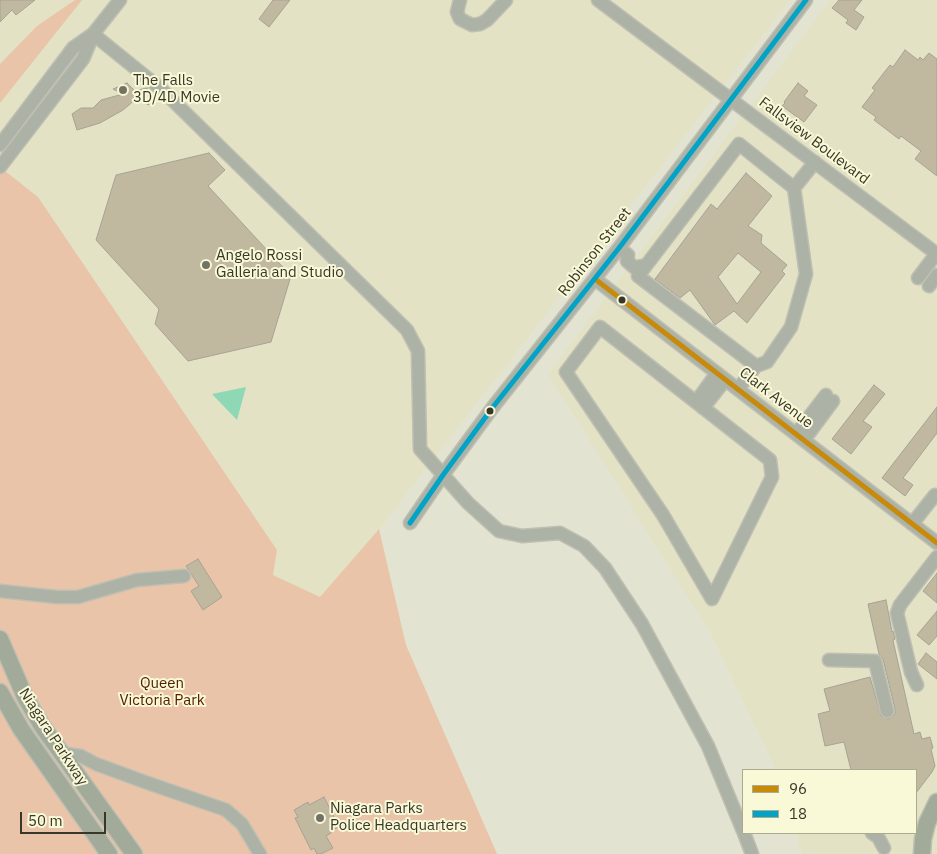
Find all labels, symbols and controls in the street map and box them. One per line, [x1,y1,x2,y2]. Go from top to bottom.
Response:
place label: The Falls 3D/4D Movie [133,72,220,107]
marker: The Falls 3D/4D Movie [117,84,129,96]
street label: Fallsview Boulevard [755,94,873,188]
street label: Robinson Street [555,204,635,300]
place label: Angelo Rossi Galleria and Studio [216,247,344,282]
marker: Angelo Rossi Galleria and Studio [200,259,212,271]
unlabelled marker [617,295,627,305]
street label: Clark Avenue [736,364,816,432]
unlabelled marker [485,406,495,416]
park label: Queen Victoria Park [119,675,205,710]
street label: Niagara Parkway [15,685,91,789]
legend [742,769,917,834]
text: 96 [789,779,807,798]
place label: Niagara Parks Police Headquarters [330,800,467,835]
scale bar [22,802,109,834]
text: 18 [789,804,807,823]
text: 50 m [28,811,63,830]
marker: Niagara Parks Police Headquarters [314,812,326,824]

